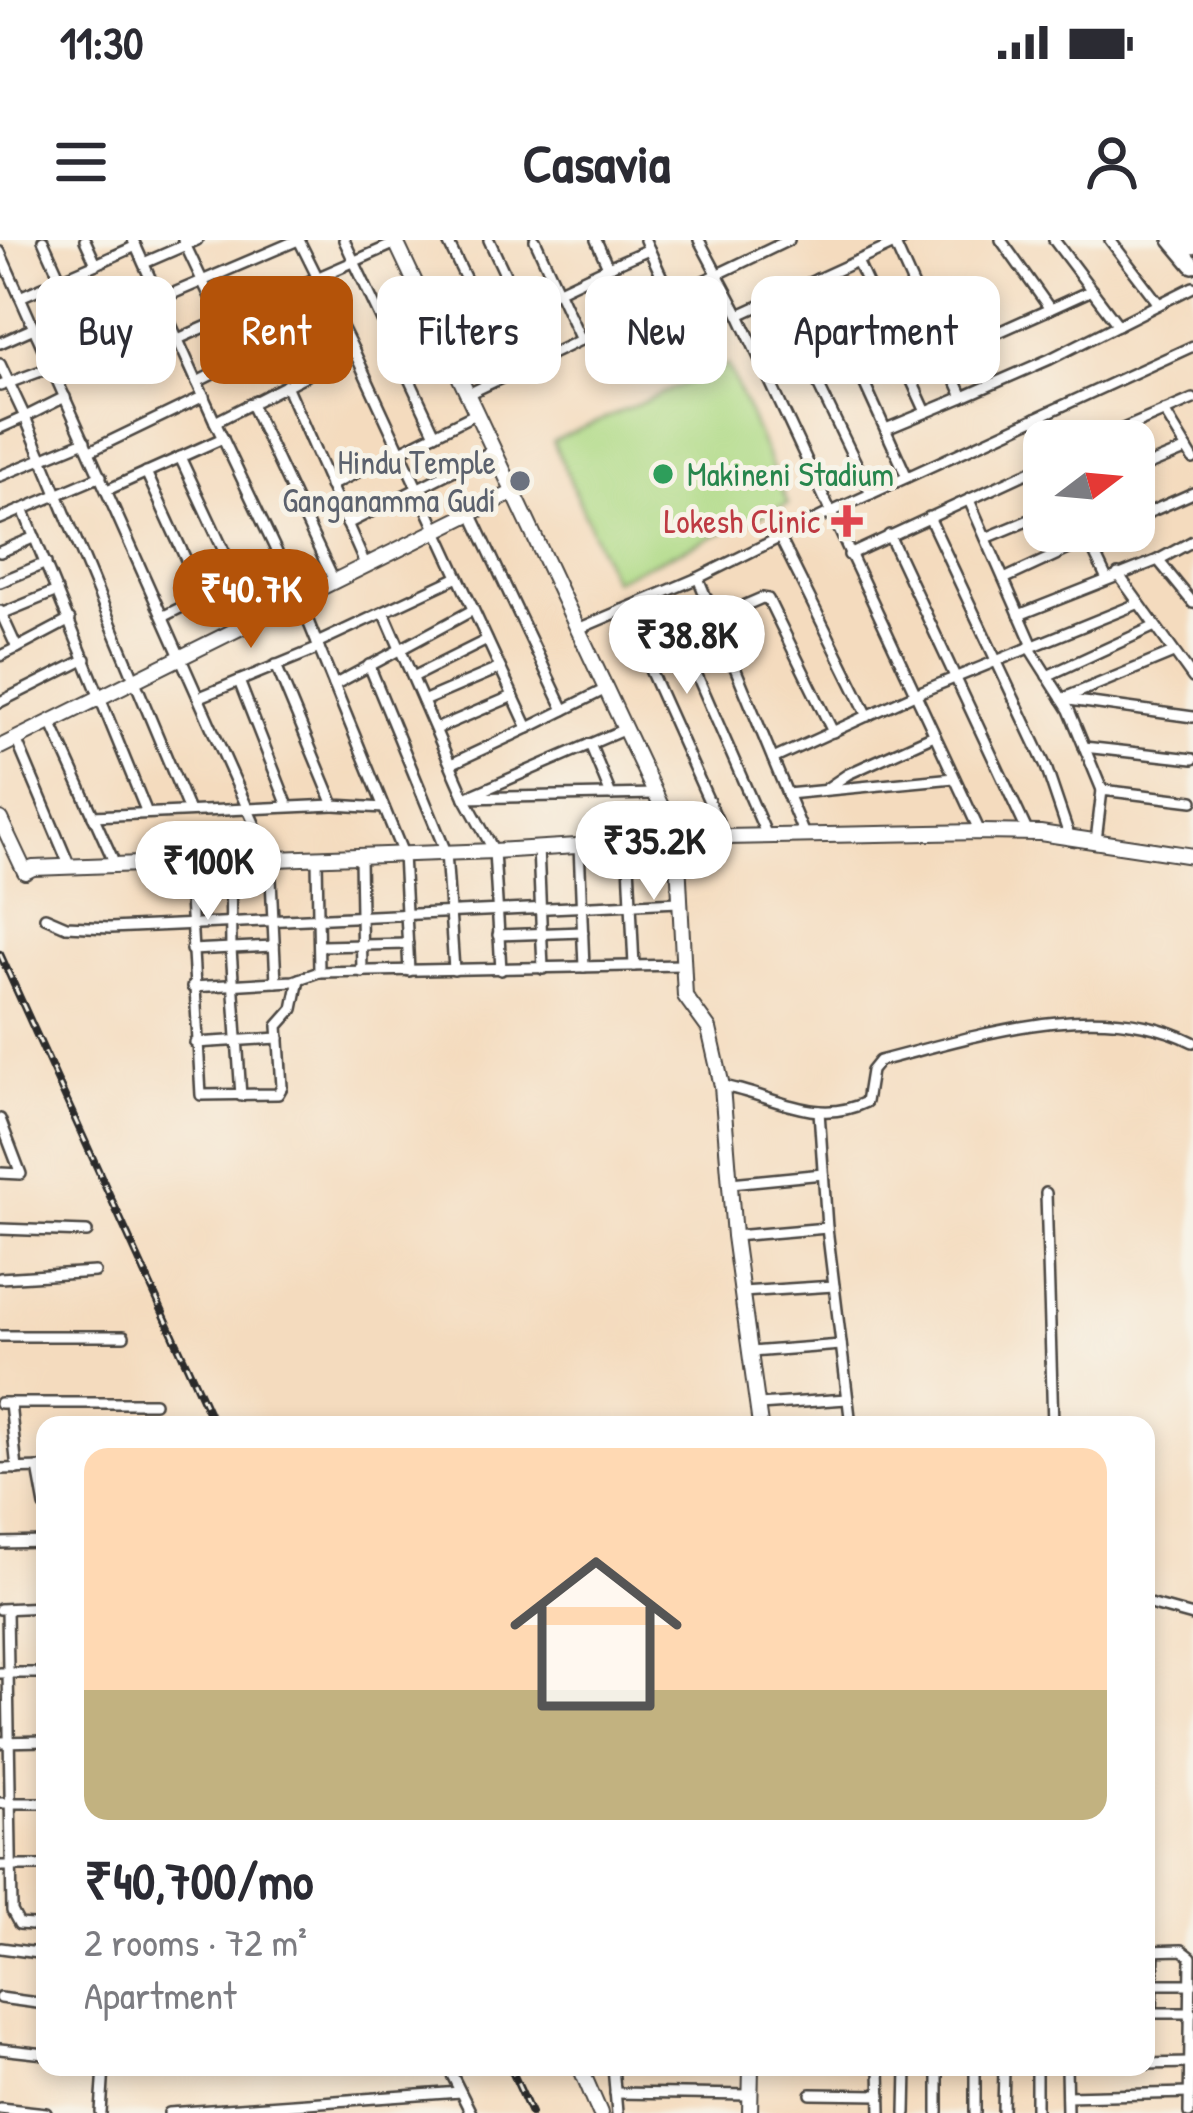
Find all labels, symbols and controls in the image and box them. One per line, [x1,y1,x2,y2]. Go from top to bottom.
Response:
text: 11:30 [60,12,143,73]
text: Casavia [523,126,670,199]
icon: menu [48,129,114,195]
icon: person [1079,129,1145,195]
chip: Buy [36,276,176,384]
chip: Rent [200,276,353,384]
chip: Filters [377,276,561,384]
chip: New [585,276,727,384]
chip: Apartment [751,276,1000,384]
north arrow [1023,420,1155,552]
map controls [1023,420,1155,552]
place label: Hindu Temple Ganganamma Gudi [282,440,496,523]
place label: Makineni Stadium [687,452,894,496]
marker: Makineni Stadium [650,461,676,487]
marker: Hindu Temple Ganganamma Gudi [507,468,533,494]
place label: Lokesh Clinic [664,499,820,543]
marker: Lokesh Clinic [831,505,863,537]
pin: ₹40.7K [153,549,349,651]
text: ₹40.7K [200,561,302,614]
pin: ₹38.8K [589,595,785,697]
text: ₹38.8K [636,607,738,660]
pin: ₹35.2K [556,801,752,903]
text: ₹35.2K [602,813,706,866]
pin: ₹100K [124,821,292,923]
text: ₹100K [162,833,254,886]
icon: home [488,1526,704,1742]
text: ₹40,700/mo [84,1846,313,1915]
text: 2 rooms · 72 m² [84,1915,307,1968]
text: Apartment [84,1968,237,2021]

